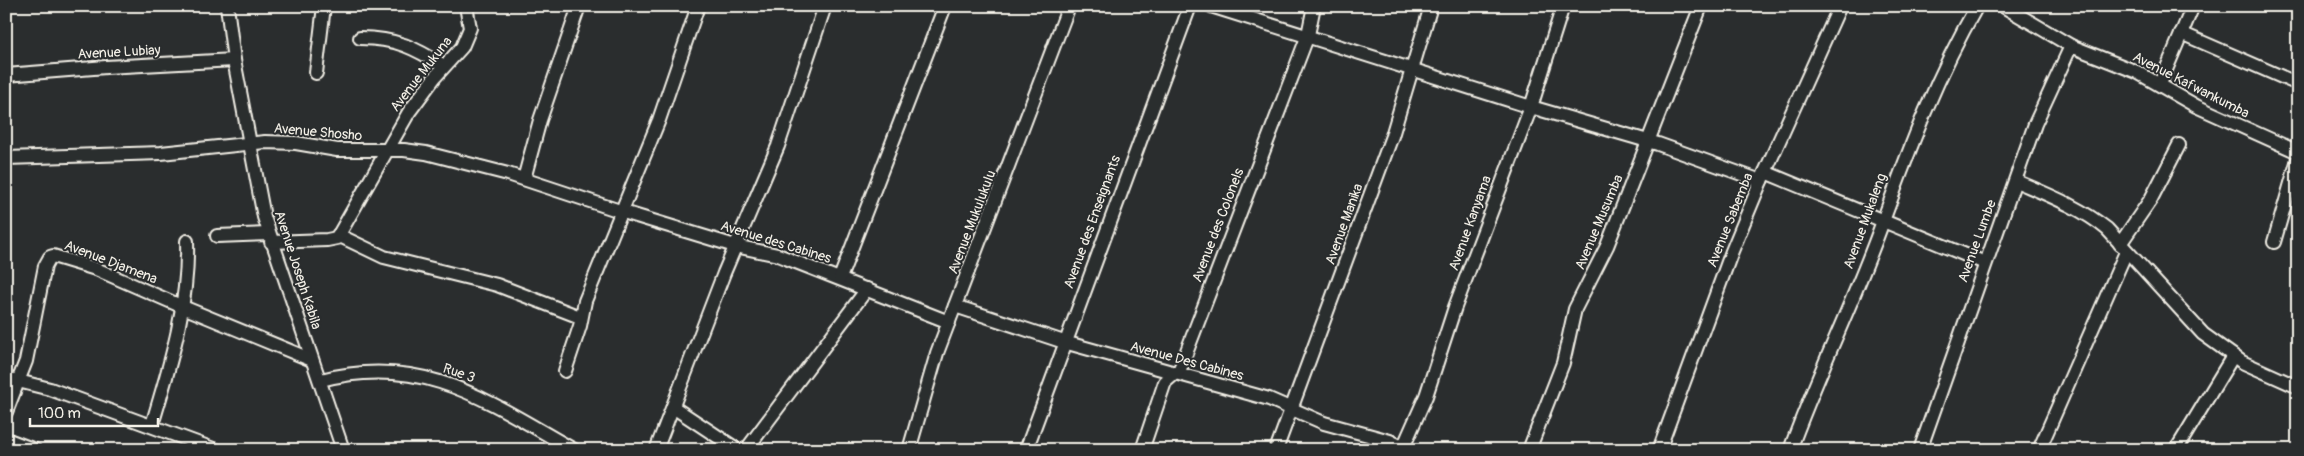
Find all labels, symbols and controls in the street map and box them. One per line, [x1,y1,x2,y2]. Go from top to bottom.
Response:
street label: Avenue Mukuna [386,33,456,115]
street label: Avenue Lubiay [77,41,161,63]
street label: Avenue Kafwankumba [2130,48,2252,122]
street label: Avenue Shosho [273,120,363,144]
street label: Avenue des Enseignants [1060,152,1124,291]
street label: Avenue des Colonels [1188,165,1248,284]
street label: Avenue Mukulukulu [944,168,1000,276]
street label: Avenue Sabemba [1703,170,1757,270]
street label: Avenue Mukaleng [1840,171,1890,271]
street label: Avenue Musumba [1571,172,1627,272]
street label: Avenue Kanyama [1445,173,1495,273]
street label: Avenue Manika [1321,181,1367,267]
street label: Avenue Lumbe [1954,197,2000,285]
street label: Avenue Joseph Kabila [271,208,325,332]
street label: Avenue des Cabines [719,217,834,267]
street label: Avenue Djamena [62,236,160,288]
street label: Avenue Des Cabines [1129,338,1246,384]
street label: Rue 3 [441,360,477,386]
scale bar [30,396,158,428]
text: 100 m [38,404,81,423]

